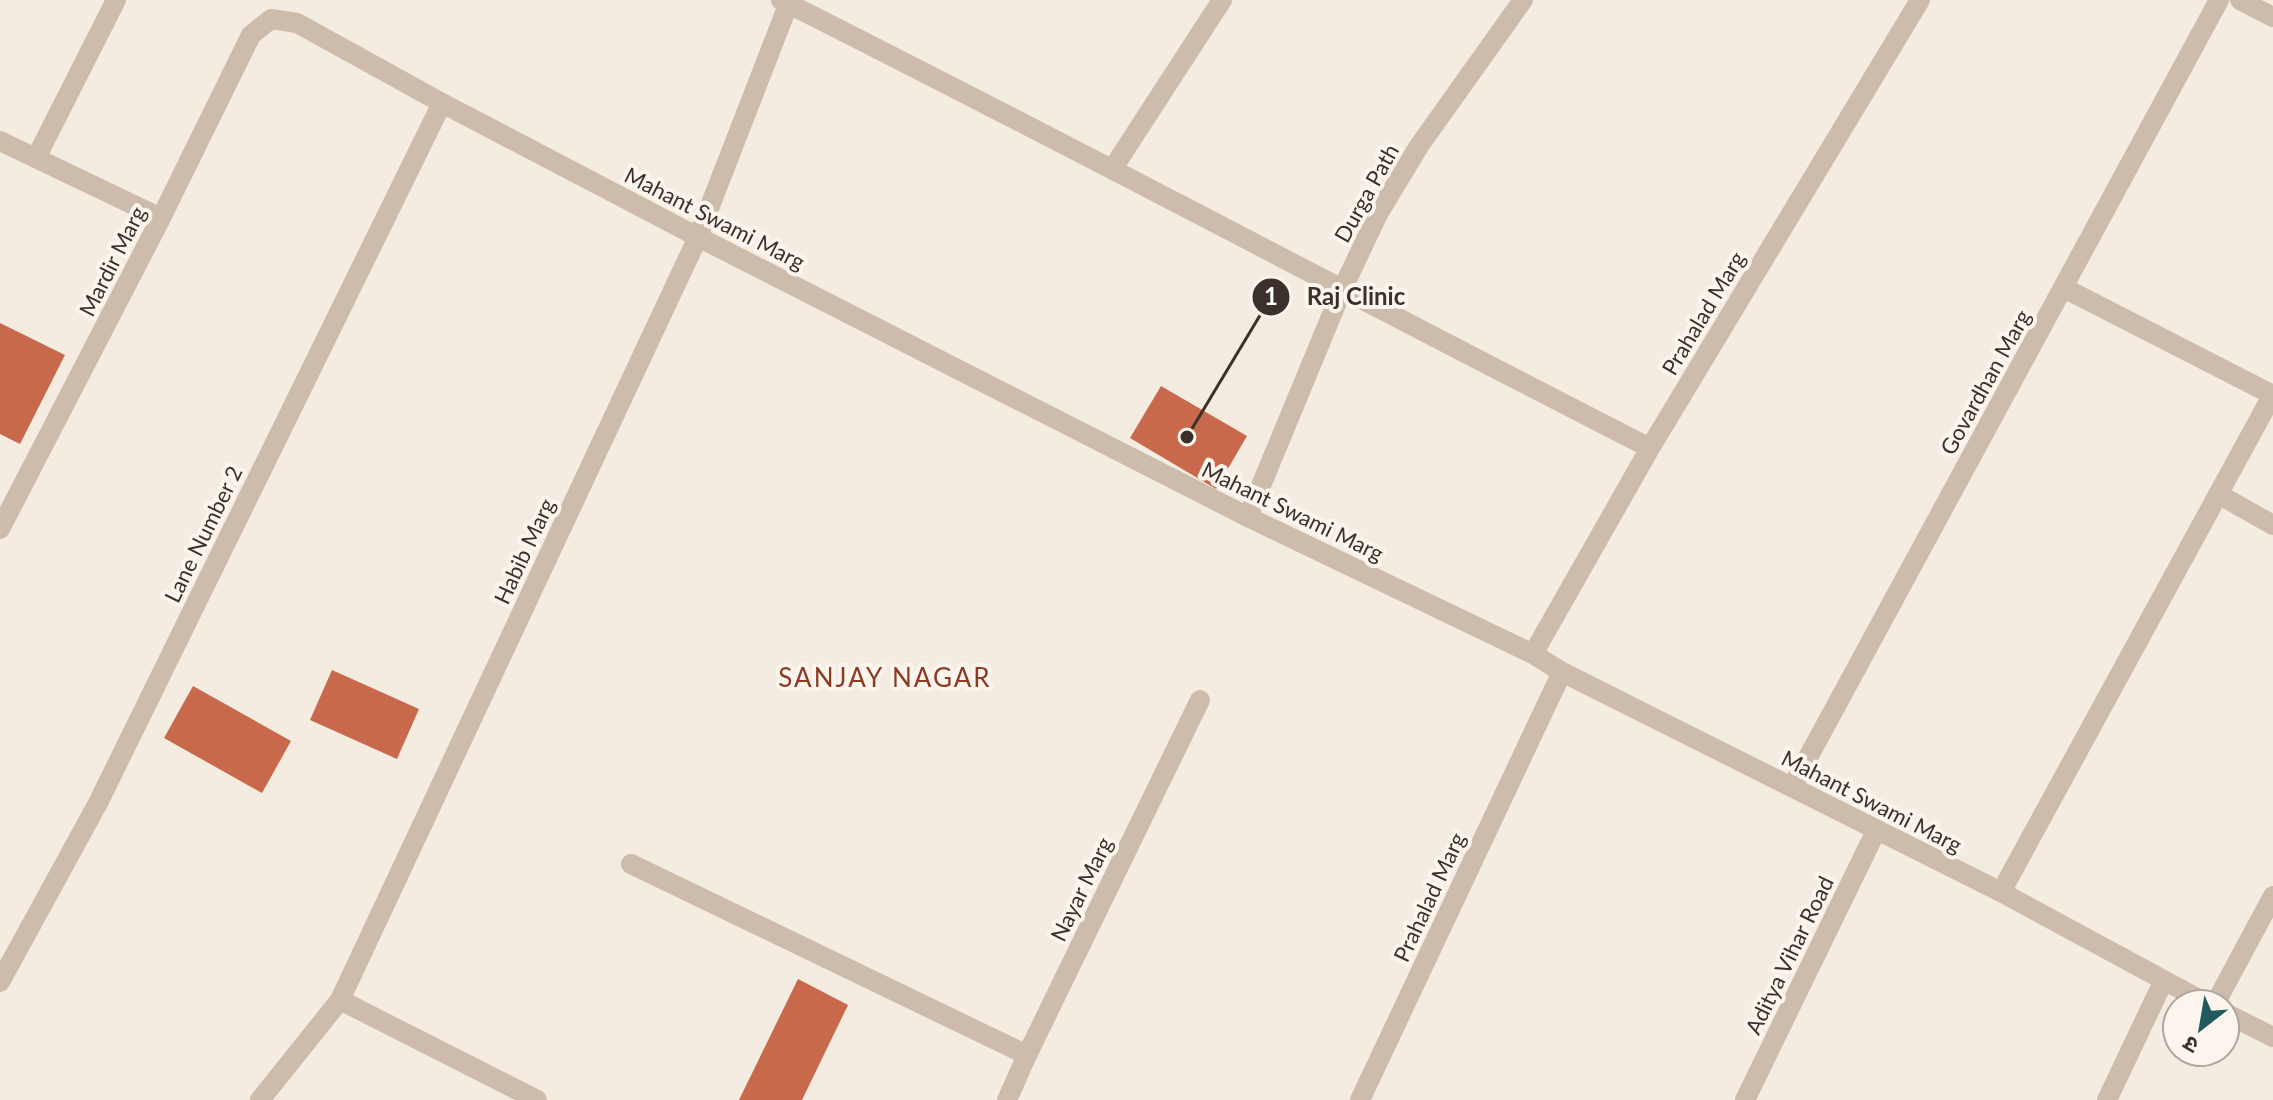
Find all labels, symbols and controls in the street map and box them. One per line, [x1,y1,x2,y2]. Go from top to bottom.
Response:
street label: Durga Path [1328,139,1404,247]
street label: Mahant Swami Marg [620,161,810,275]
street label: Mardir Marg [73,202,151,320]
street label: Prahalad Marg [1656,246,1750,380]
callout: Raj Clinic [1251,273,1422,321]
text: 1 [1264,281,1278,310]
text: Raj Clinic [1307,281,1406,310]
street label: Govardhan Marg [1934,305,2036,459]
street label: Mahant Swami Marg [1198,455,1388,567]
street label: Lane Number 2 [158,461,248,607]
street label: Habib Marg [488,494,560,608]
district label: SANJAY NAGAR [778,661,992,693]
street label: Mahant Swami Marg [1777,744,1967,858]
street label: Prahalad Marg [1387,828,1471,966]
street label: Nayar Marg [1044,832,1118,946]
street label: Aditya Vihar Road [1739,872,1839,1038]
north arrow [2161,988,2241,1068]
text: उ [2177,1030,2203,1060]

